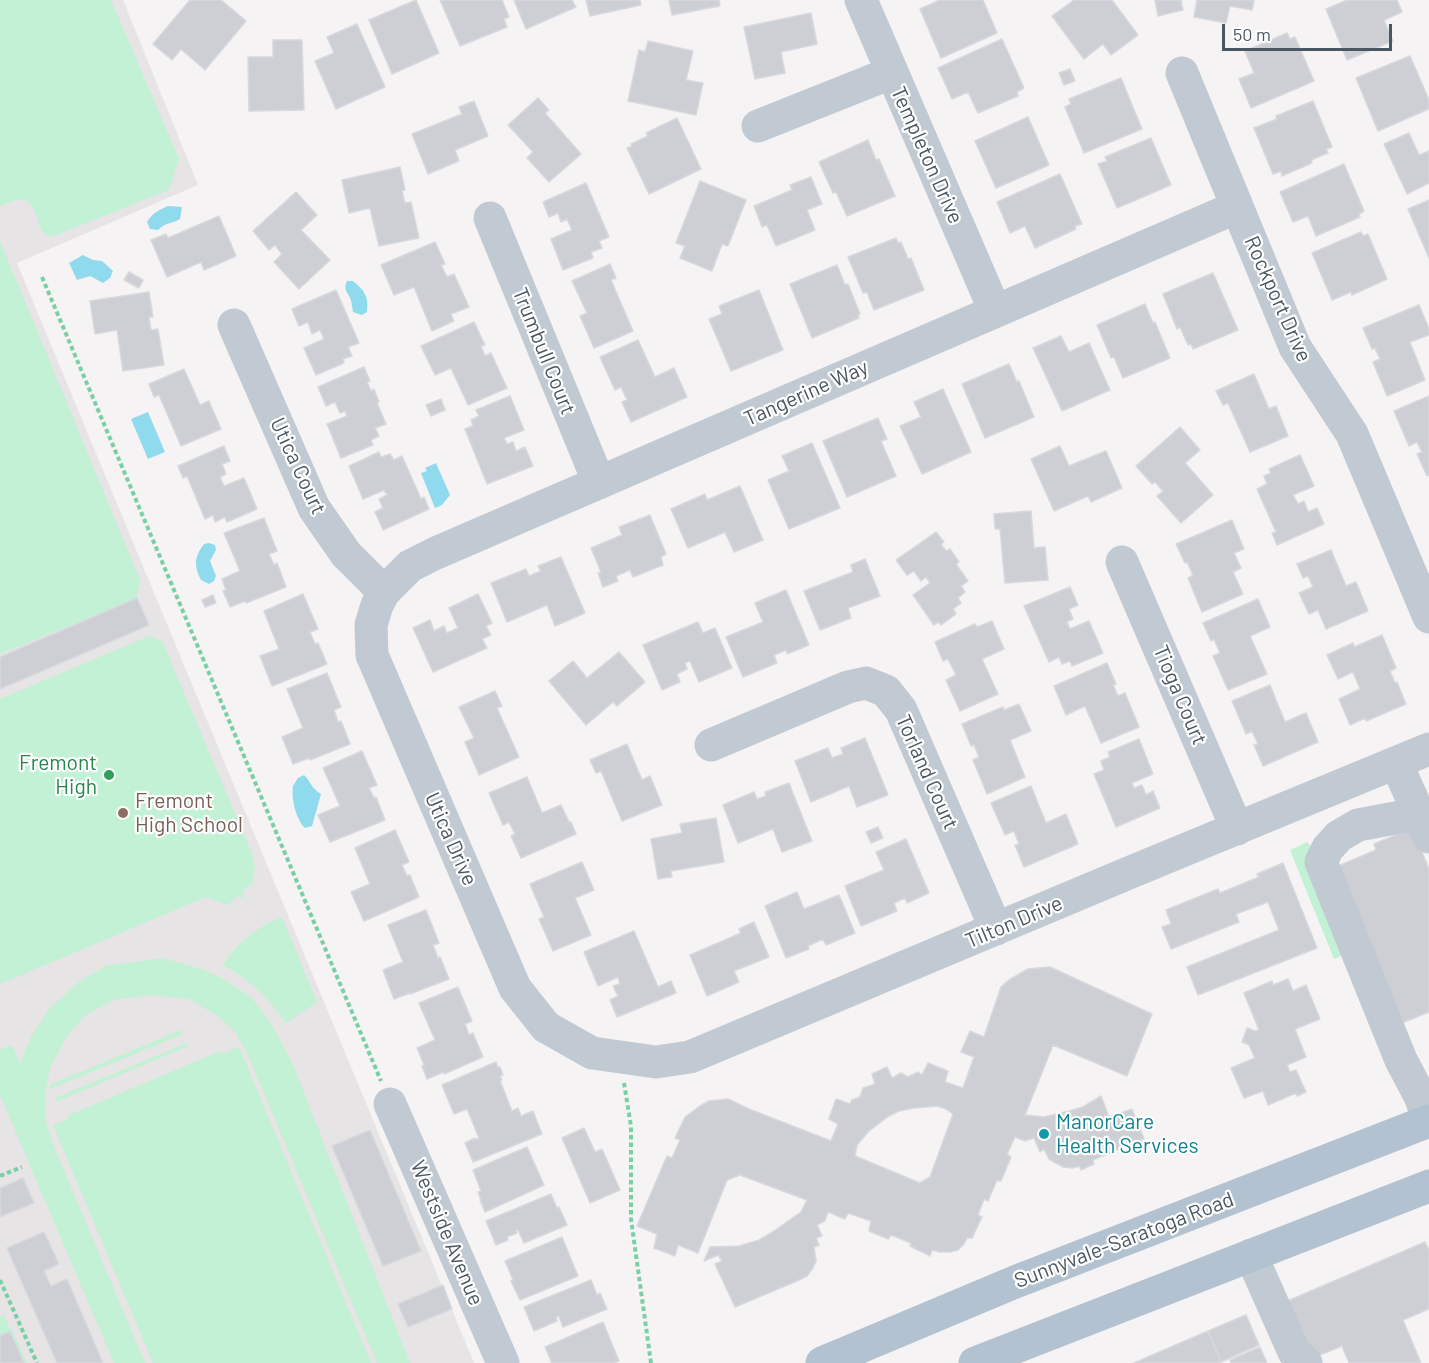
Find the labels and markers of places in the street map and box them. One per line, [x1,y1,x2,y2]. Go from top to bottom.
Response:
place label: Fremont High [19,750,97,800]
marker: Fremont High [102,768,116,782]
place label: Fremont High School [135,788,243,838]
marker: Fremont High School [116,806,130,820]
place label: ManorCare Health Services [1056,1109,1199,1159]
marker: ManorCare Health Services [1037,1127,1051,1141]

